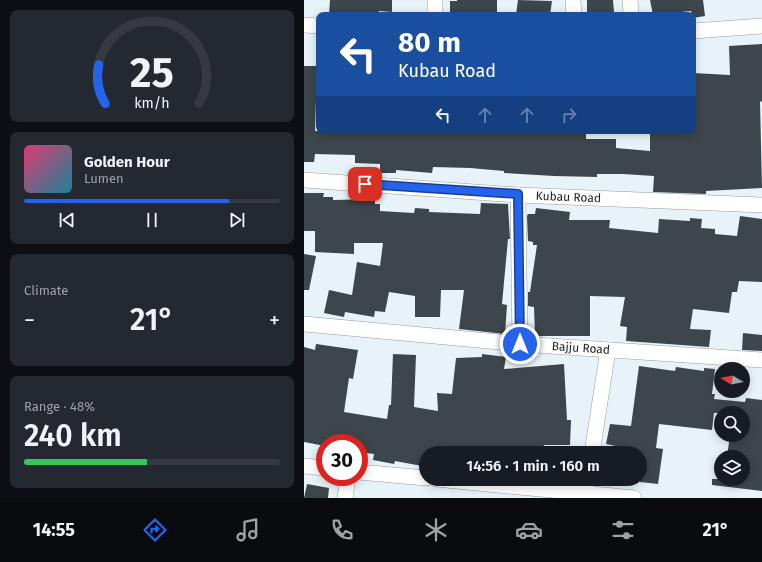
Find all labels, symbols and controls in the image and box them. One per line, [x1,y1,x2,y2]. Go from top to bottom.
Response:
text: 80 m [398,26,461,59]
icon: left [332,28,384,80]
text: 25 [130,48,174,98]
text: Kubau Road [398,60,496,82]
text: km/h [134,95,170,112]
icon: left [432,104,454,126]
icon: ahead [474,104,496,126]
icon: ahead [516,104,538,126]
icon: right [558,104,580,126]
text: Golden Hour [84,153,170,171]
pin [348,167,382,201]
text: Lumen [84,171,124,186]
icon: arrive [354,173,376,195]
street label: Kubau Road [535,189,601,205]
icon: previous [56,209,78,231]
icon: pause [141,209,163,231]
icon: next [226,209,248,231]
text: Climate [24,283,68,298]
text: 21° [130,302,174,338]
text: − [24,307,35,334]
text: + [269,307,280,334]
position arrow [499,323,541,365]
street label: Bajju Road [551,339,611,357]
north arrow [714,362,750,398]
map controls [714,362,750,486]
text: Range · 48% [24,399,95,414]
button: search [714,406,750,442]
text: 240 km [24,418,122,454]
speed limit sign: 30 [316,434,368,486]
button: layers [714,450,750,486]
text: 14:56 · 1 min · 160 m [466,457,600,475]
icon: directions [141,516,169,544]
icon: music [234,516,262,544]
icon: phone [328,516,356,544]
icon: climate [422,516,450,544]
icon: car [515,516,543,544]
icon: filters [609,516,637,544]
text: 14:55 [33,519,75,541]
text: 21° [703,519,729,541]

